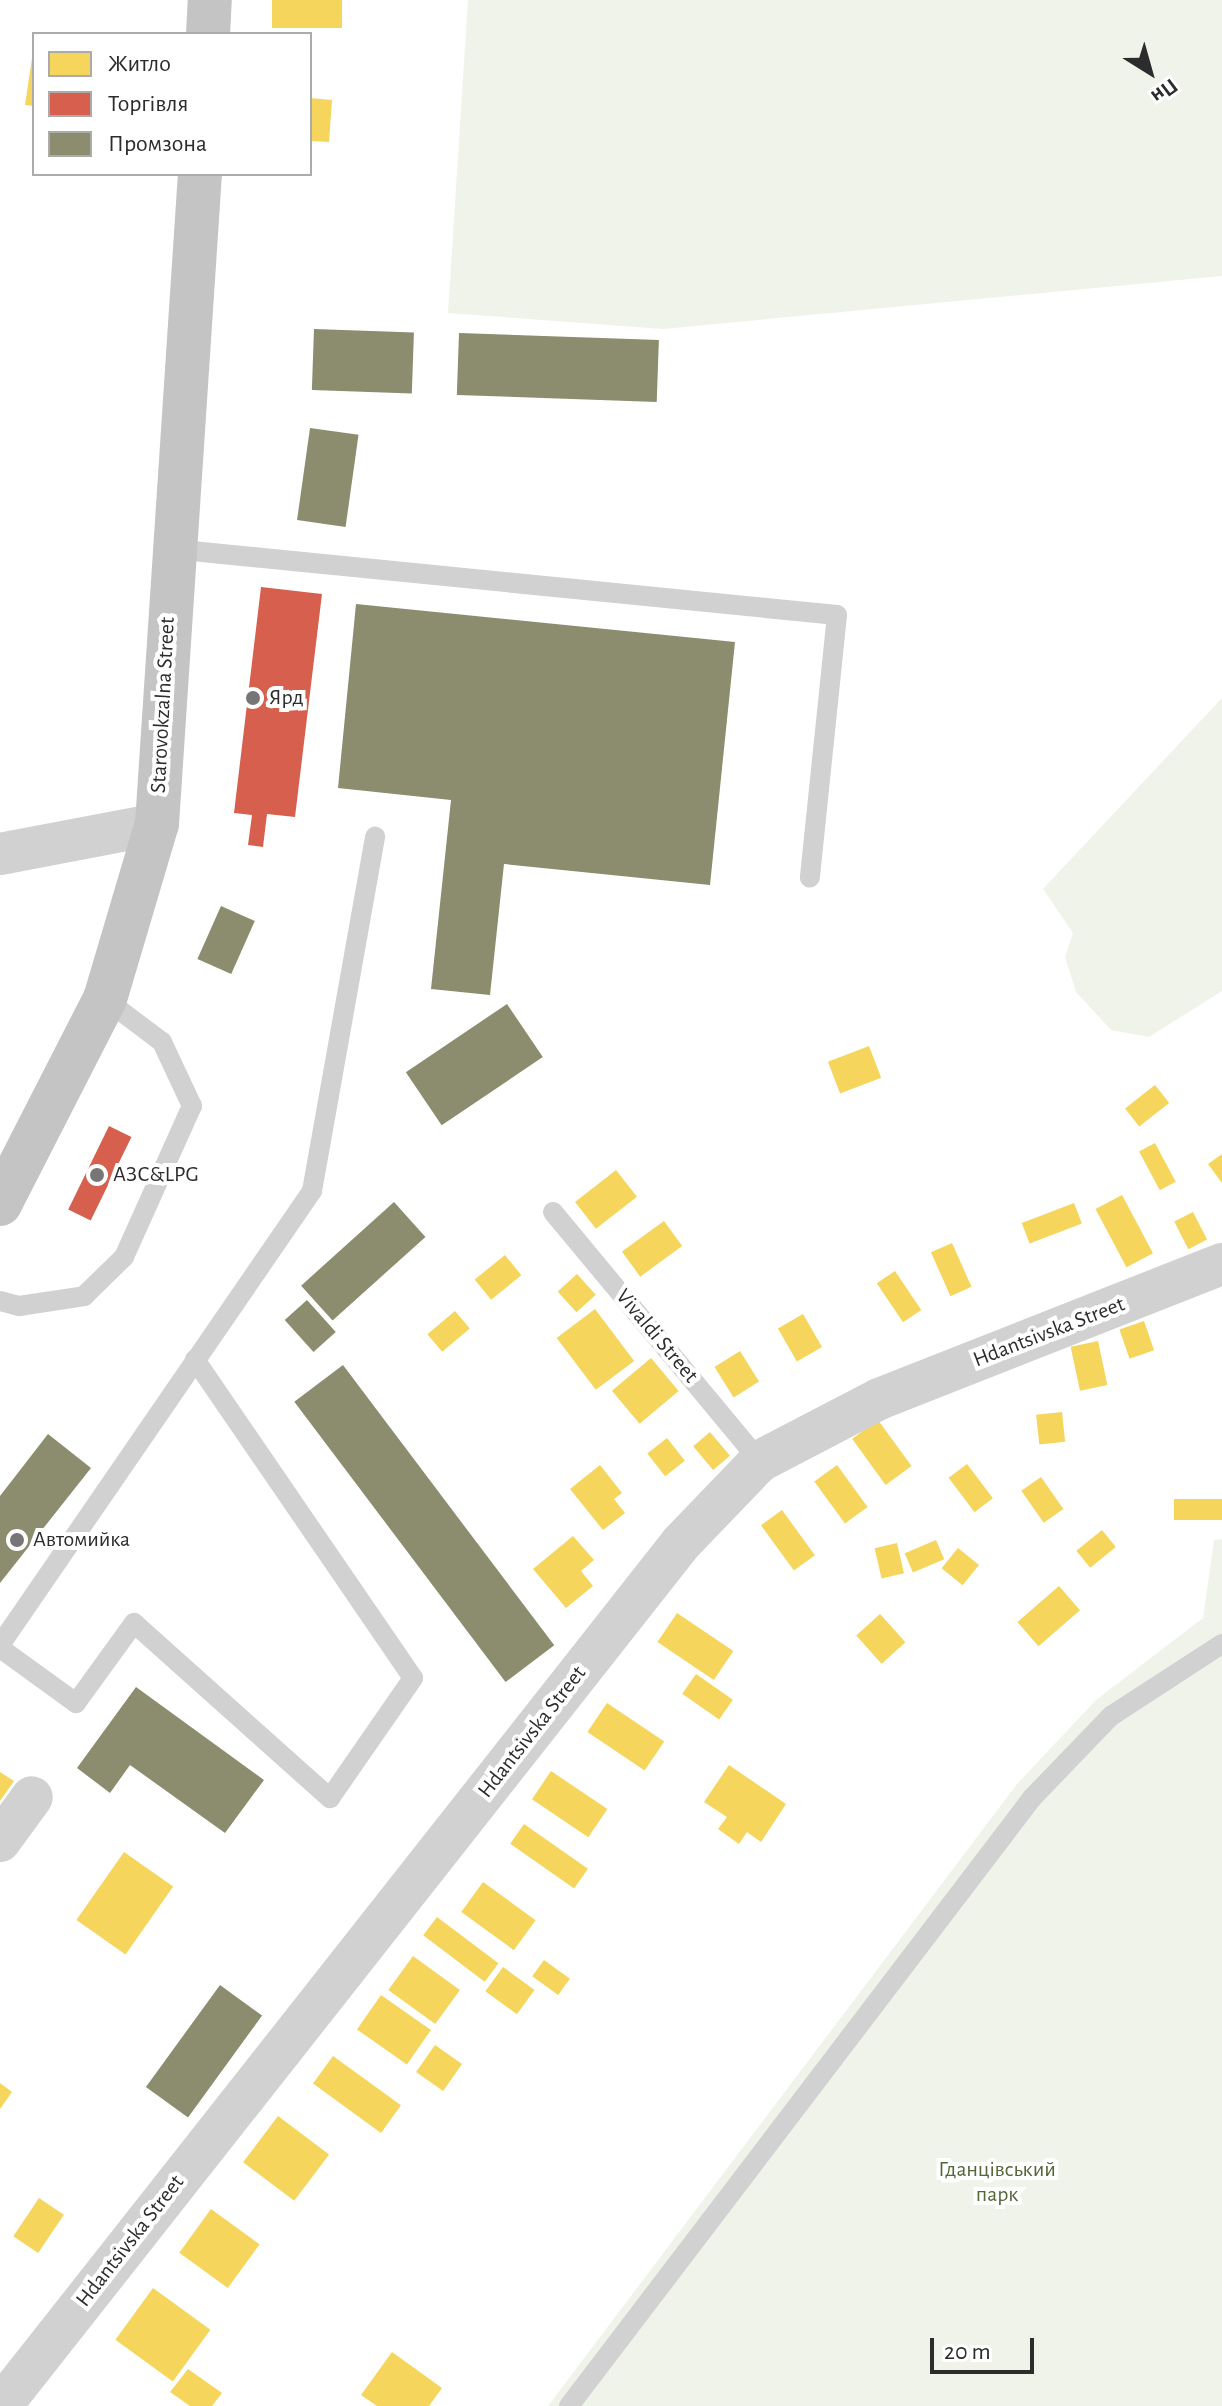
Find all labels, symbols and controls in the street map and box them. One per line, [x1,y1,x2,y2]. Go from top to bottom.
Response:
legend [32,32,312,176]
north arrow [1110,32,1190,112]
text: Житло [108,52,171,76]
text: Пн [1147,74,1182,108]
text: Торгівля [108,92,188,116]
text: Промзона [108,132,207,156]
street label: Starovokzalna Street [145,616,181,794]
place label: Ярд [269,685,304,711]
marker: Ярд [244,689,262,707]
place label: АЗС&LPG [113,1162,199,1188]
marker: АЗС&LPG [88,1166,106,1184]
street label: Vivaldi Street [610,1284,704,1388]
street label: Hdantsivska Street [969,1291,1129,1373]
place label: Автомийка [33,1527,130,1553]
marker: Автомийка [8,1531,26,1549]
street label: Hdantsivska Street [472,1661,592,1803]
park label: Гданцівський парк [938,2156,1056,2208]
street label: Hdantsivska Street [70,2170,190,2312]
scale bar [934,2322,1038,2372]
text: 20 m [944,2340,991,2364]

